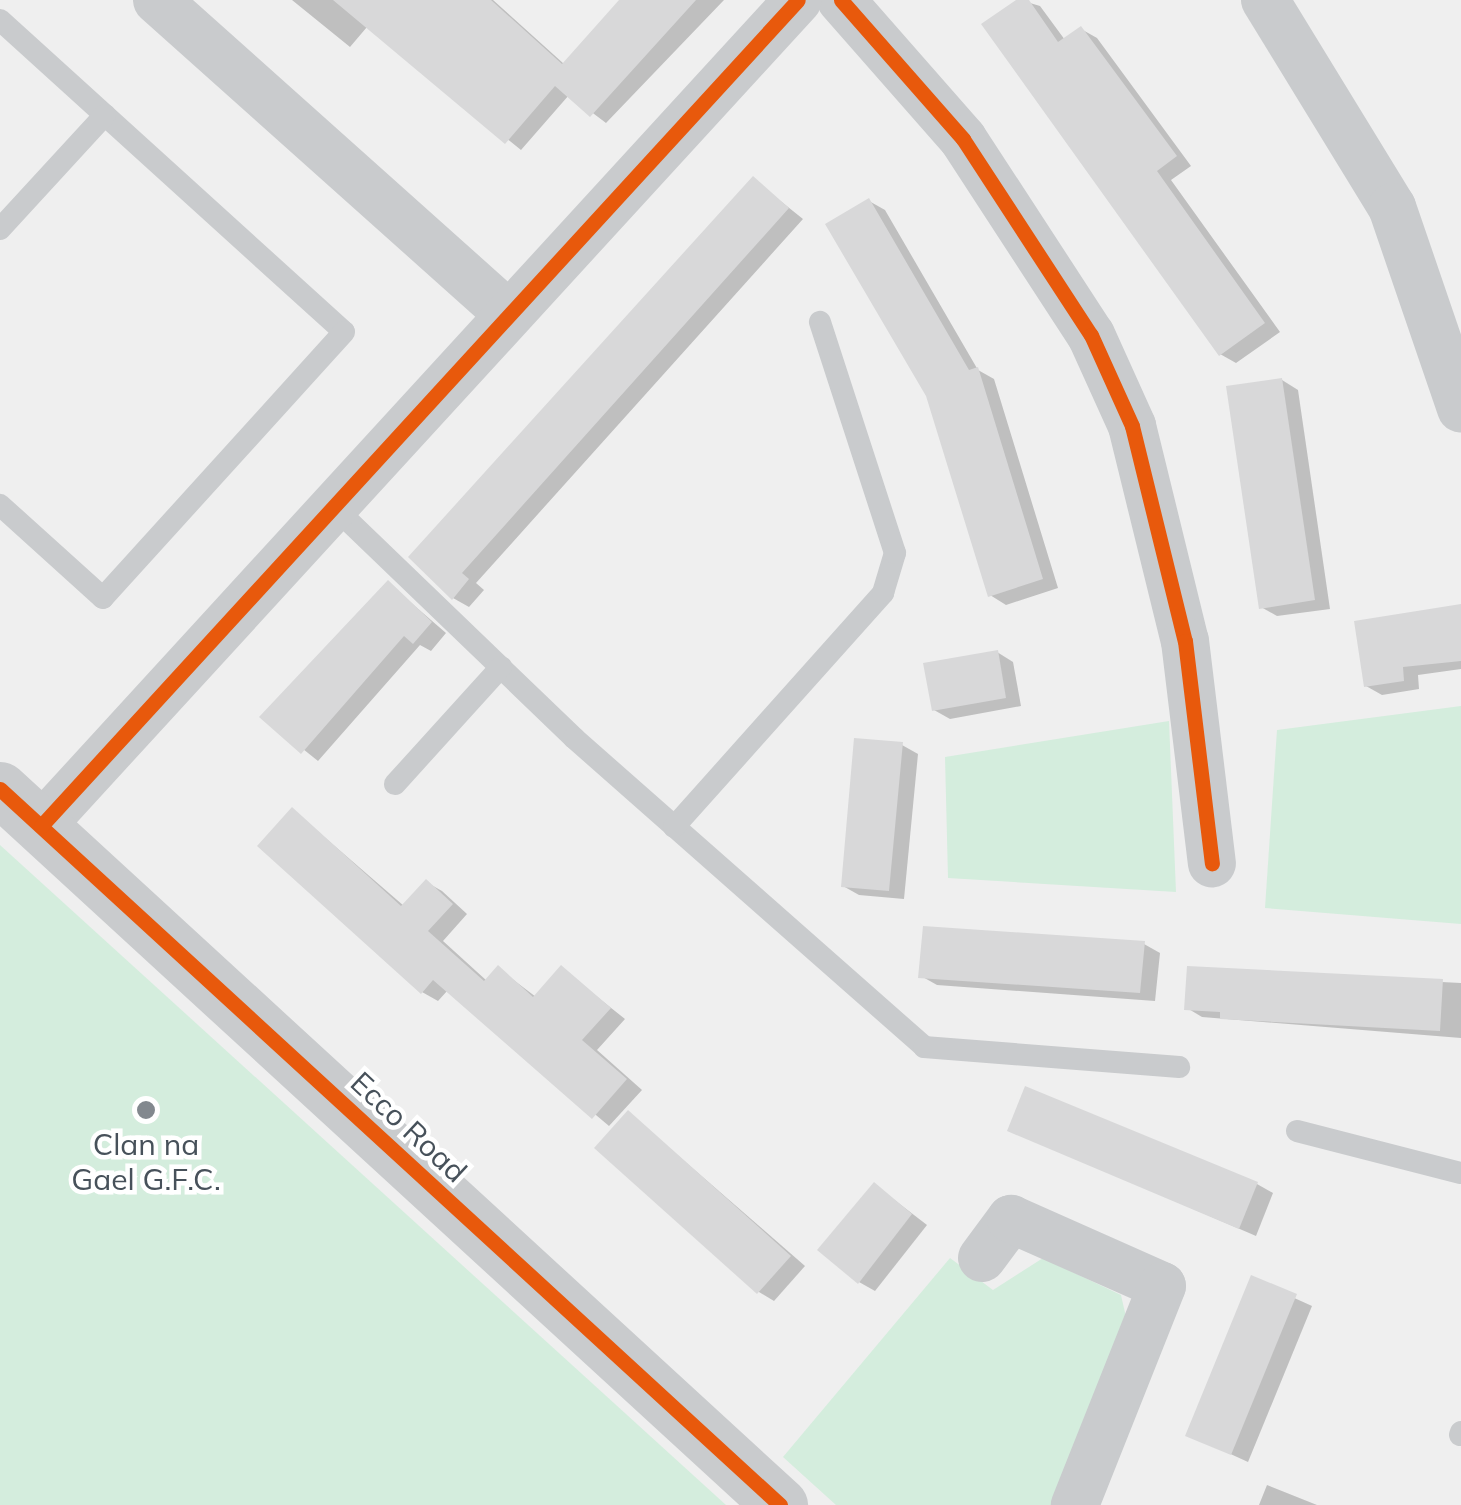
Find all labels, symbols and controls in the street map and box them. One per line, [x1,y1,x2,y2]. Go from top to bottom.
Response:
street label: Ecco Road [344,1064,474,1190]
marker: Clan na Gael G.F.C. [135,1099,157,1121]
place label: Clan na Gael G.F.C. [71,1126,221,1196]

